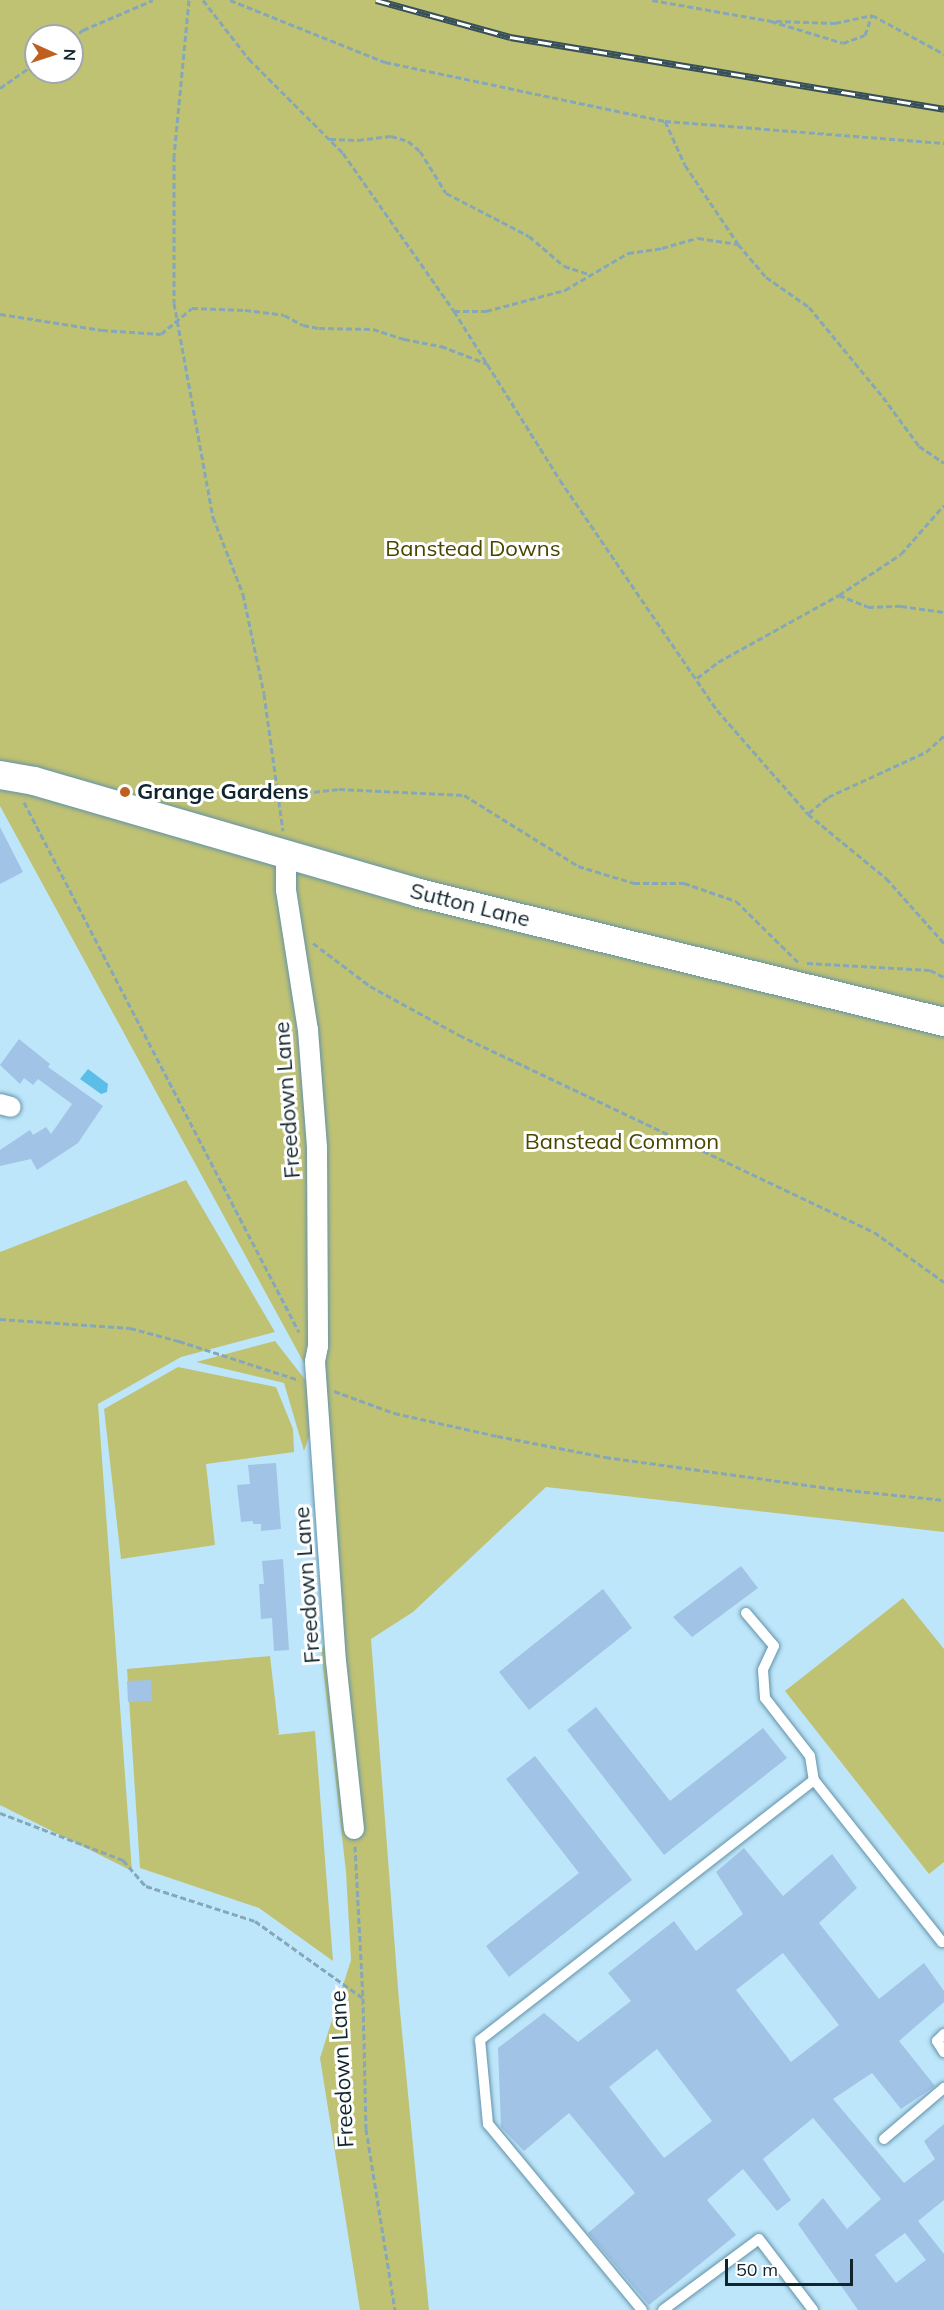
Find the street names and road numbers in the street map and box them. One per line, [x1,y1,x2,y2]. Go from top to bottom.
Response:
street label: Sutton Lane [407,877,533,933]
street label: Freedown Lane [268,1021,306,1179]
street label: Freedown Lane [288,1506,326,1664]
street label: Freedown Lane [325,1990,359,2148]

